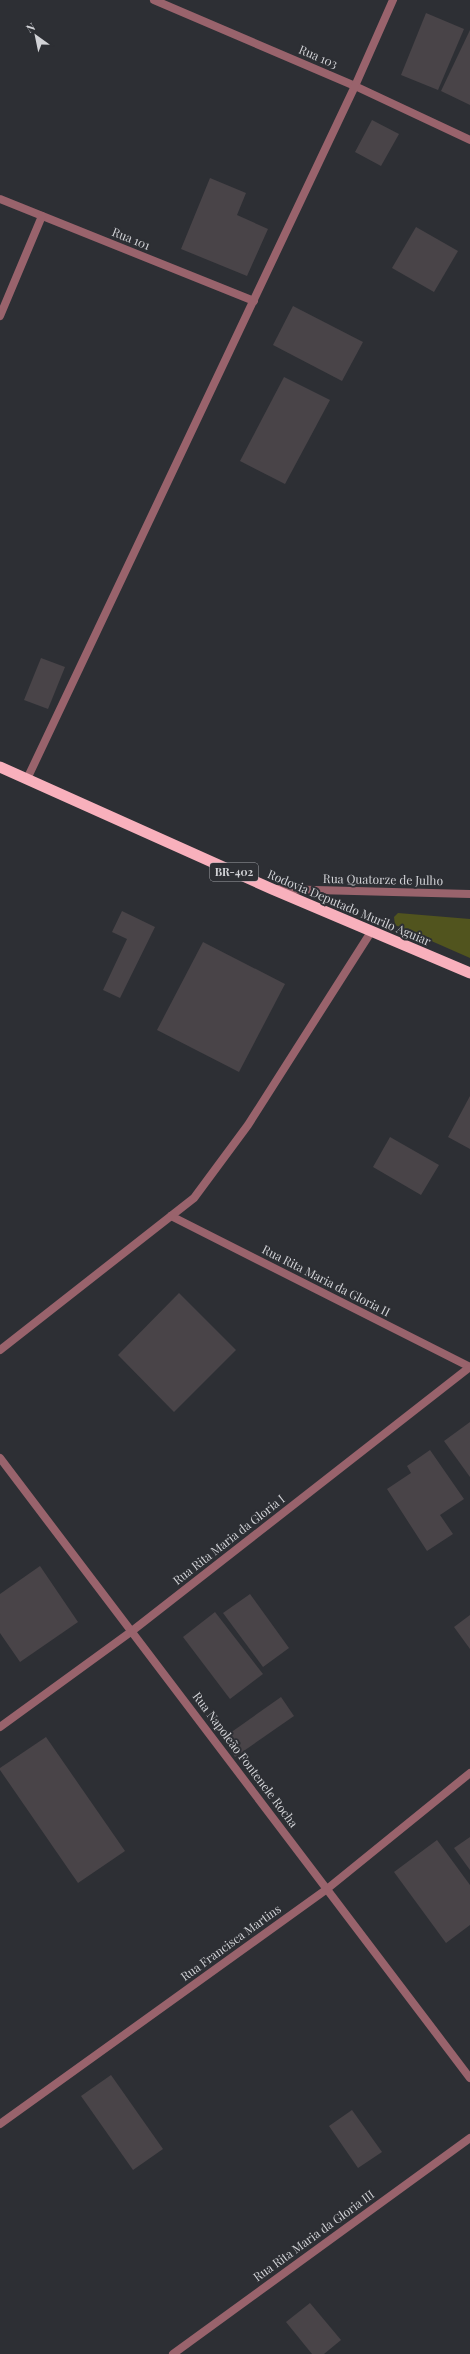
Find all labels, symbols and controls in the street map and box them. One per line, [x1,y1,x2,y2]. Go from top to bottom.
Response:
north arrow [16,16,56,56]
text: N [23,19,38,36]
street label: Rua 103 [297,41,340,71]
street label: Rua 101 [110,223,153,253]
road number: BR-402 [210,863,258,881]
street label: Rodovia Deputado Murilo Aguiar [265,865,434,949]
street label: Rua Quatorze de Julho [323,870,444,888]
street label: Rua Rita Maria da Gloria II [260,1241,393,1319]
street label: Rua Rita Maria da Gloria I [169,1490,288,1588]
street label: Rua Napoleão Fontenele Rocha [190,1688,302,1830]
street label: Rua Francisca Martins [177,1900,284,1984]
street label: Rua Rita Maria da Gloria III [250,2186,377,2285]

